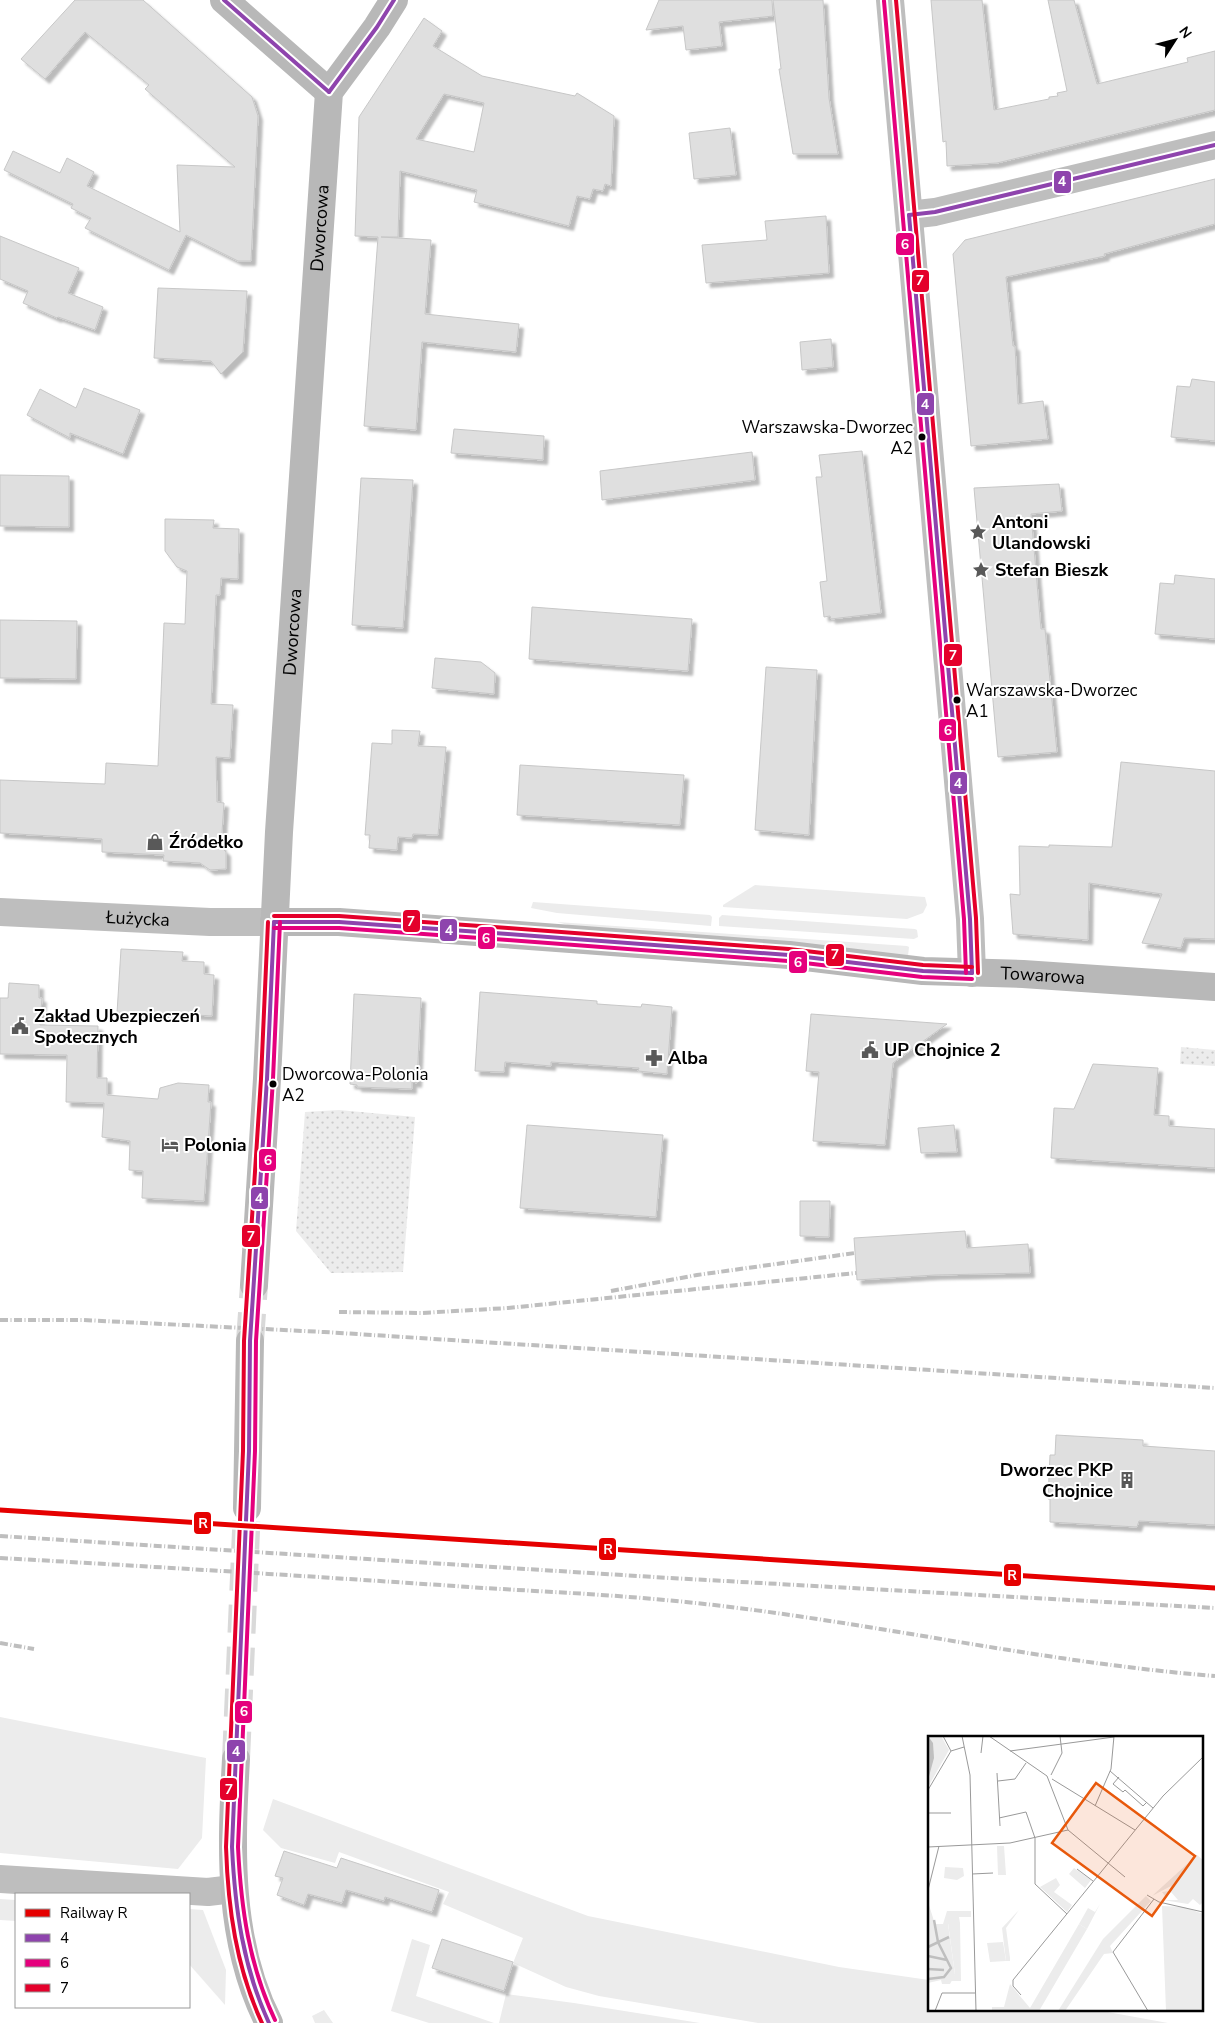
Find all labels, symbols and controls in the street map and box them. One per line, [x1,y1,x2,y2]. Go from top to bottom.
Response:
north arrow [1150,15,1200,65]
text: N [1174,23,1196,42]
line badge: 4 [1053,170,1072,194]
text: 4 [1058,172,1067,191]
street label: Dworcowa [305,184,335,272]
line badge: 6 [895,232,915,256]
text: 6 [901,235,909,254]
line badge: 7 [911,269,930,293]
text: 7 [916,271,924,290]
line badge: 4 [916,392,935,416]
text: 4 [921,395,930,414]
place label: Warszawska-Dworzec A2 [742,416,913,460]
marker: Warszawska-Dworzec A2 [917,432,927,442]
place label: Antoni Ulandowski [992,510,1091,555]
place icon: Antoni Ulandowski [968,522,988,542]
place label: Stefan Bieszk [995,558,1108,582]
place icon: Stefan Bieszk [971,560,991,580]
street label: Dworcowa [278,588,307,677]
line badge: 7 [943,643,963,667]
text: 7 [949,646,957,665]
place label: Warszawska-Dworzec A1 [966,679,1138,723]
marker: Warszawska-Dworzec A1 [952,695,962,705]
line badge: 6 [938,718,957,742]
text: 6 [944,721,952,740]
line badge: 4 [949,771,968,795]
text: 4 [954,774,963,793]
place label: Źródełko [169,830,243,854]
shop icon: Źródełko [145,832,165,852]
street label: Łużycka [104,905,170,932]
line badge: 7 [402,909,421,933]
text: 7 [407,912,415,931]
line badge: 4 [439,918,458,942]
text: 4 [445,921,454,940]
line badge: 6 [477,926,496,950]
text: 6 [482,929,490,948]
line badge: 7 [825,943,845,967]
text: 7 [831,945,839,964]
line badge: 6 [788,950,808,974]
text: 6 [794,953,802,972]
street label: Towarowa [1000,961,1086,990]
place label: Zakład Ubezpieczeń Społecznych [34,1004,200,1049]
public building icon: Zakład Ubezpieczeń Społecznych [10,1016,30,1036]
place label: UP Chojnice 2 [884,1038,1001,1062]
public building icon: UP Chojnice 2 [860,1040,880,1060]
place label: Alba [668,1046,708,1070]
pharmacy icon: Alba [644,1048,664,1068]
place label: Dworcowa-Polonia A2 [282,1063,428,1107]
marker: Dworcowa-Polonia A2 [268,1079,278,1089]
place label: Polonia [184,1133,247,1157]
hotel icon: Polonia [160,1135,180,1155]
line badge: 6 [258,1148,277,1172]
text: 6 [264,1151,272,1170]
line badge: 4 [250,1186,269,1210]
text: 4 [255,1189,264,1208]
line badge: 7 [241,1224,261,1248]
text: 7 [247,1227,255,1246]
place label: Dworzec PKP Chojnice [1000,1458,1113,1503]
building icon: Dworzec PKP Chojnice [1117,1470,1137,1490]
line badge: R [193,1511,212,1535]
text: R [198,1514,208,1533]
line badge: R [598,1537,617,1561]
text: R [603,1540,613,1559]
line badge: R [1003,1563,1022,1587]
text: R [1007,1566,1017,1585]
line badge: 6 [234,1700,253,1724]
text: 6 [240,1702,248,1721]
inset map [928,1736,1202,2010]
line badge: 4 [226,1739,246,1763]
text: 4 [232,1742,241,1761]
line badge: 7 [219,1777,238,1801]
text: 7 [225,1780,233,1799]
legend [15,1893,190,2008]
text: Railway R [60,1903,128,1923]
text: 4 [60,1928,69,1948]
text: 6 [60,1953,69,1973]
text: 7 [60,1978,69,1998]

